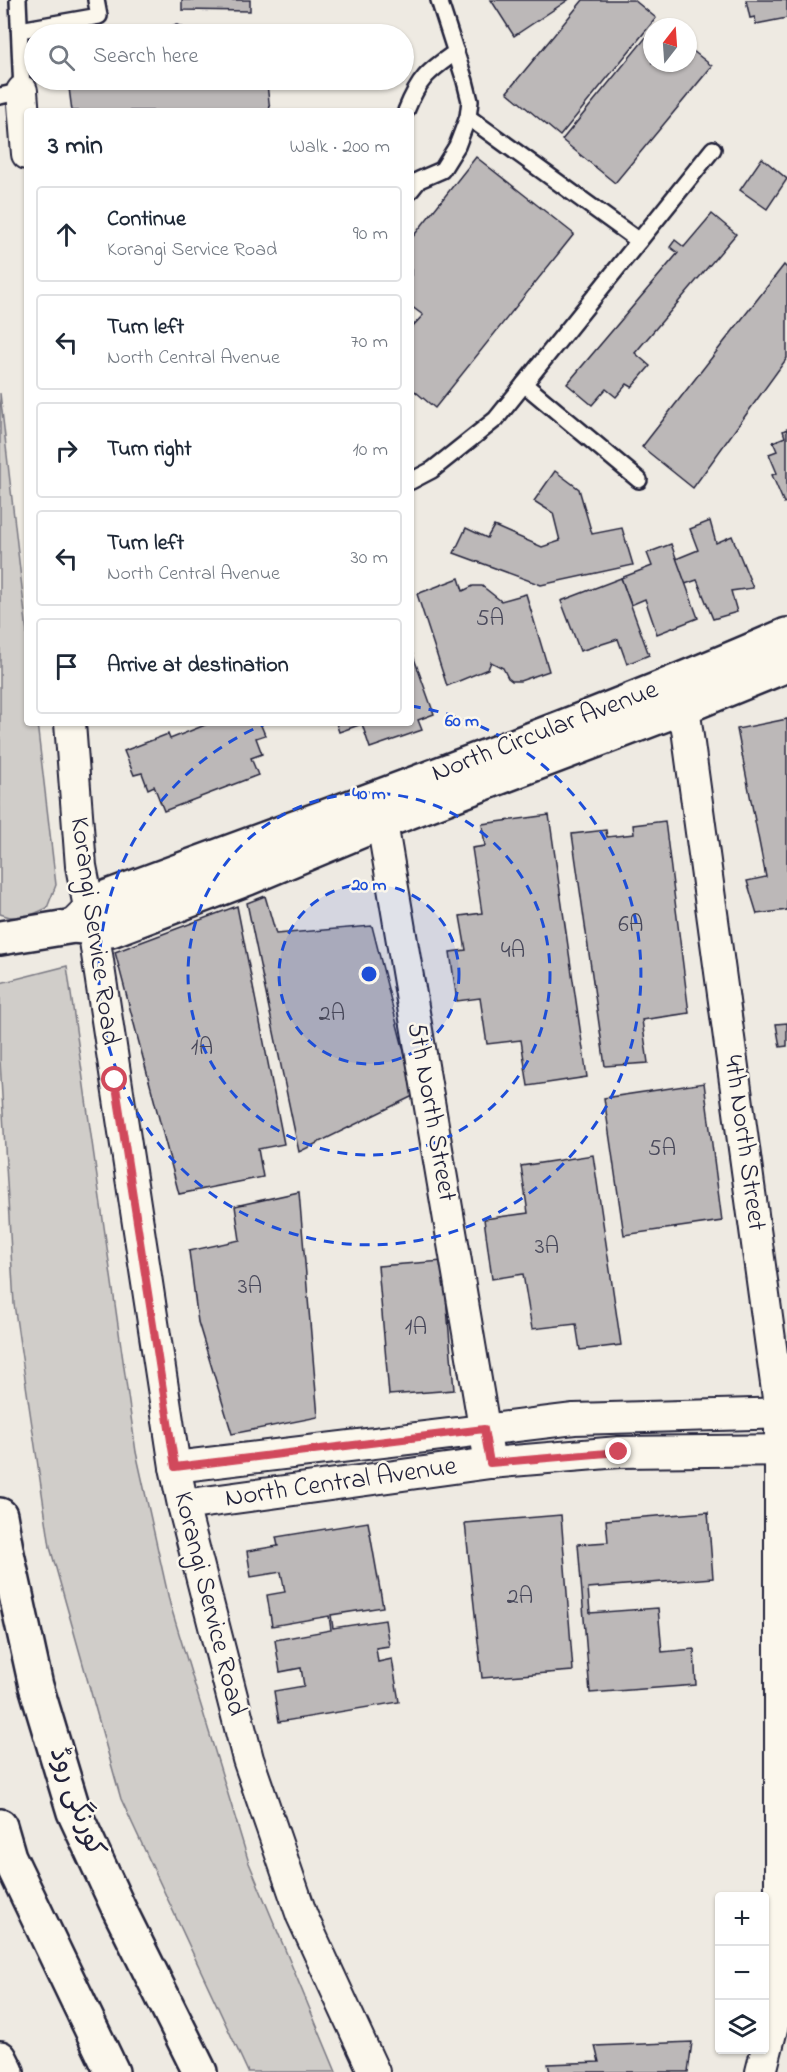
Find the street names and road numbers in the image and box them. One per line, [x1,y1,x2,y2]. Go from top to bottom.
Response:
street label: North Circular Avenue [426,671,665,793]
street label: Korangi Service Road [59,815,129,1047]
street label: 5th North Street [396,1019,466,1205]
street label: 4th North Street [712,1053,776,1233]
street label: North Central Avenue [223,1447,460,1519]
street label: Korangi Service Road [162,1488,256,1720]
street label: کورنگی روڈ [38,1742,114,1862]

